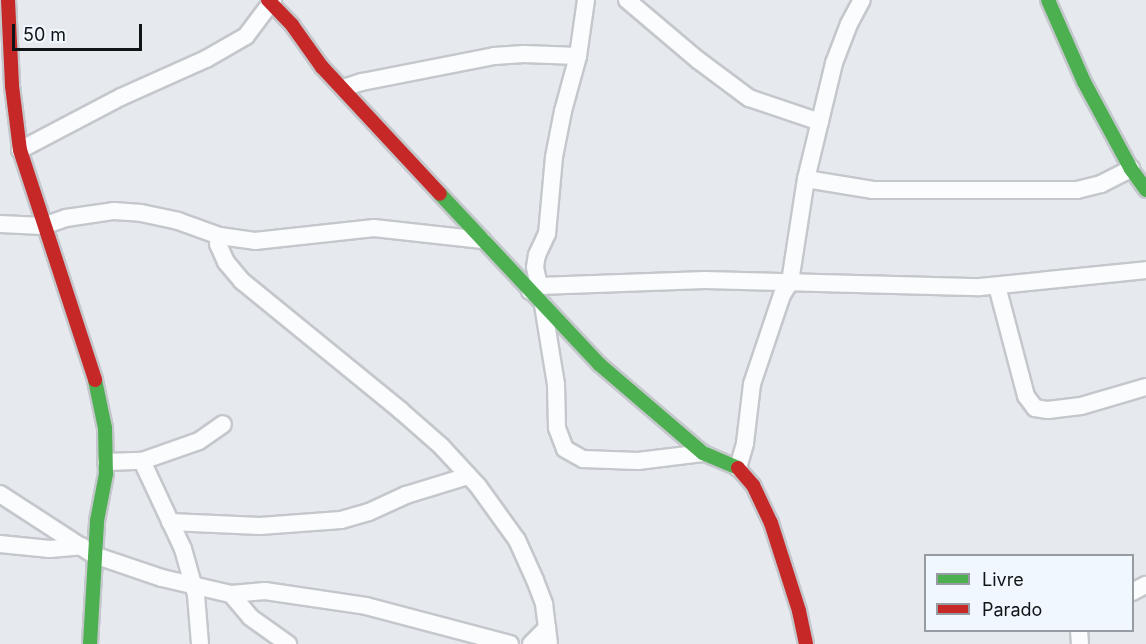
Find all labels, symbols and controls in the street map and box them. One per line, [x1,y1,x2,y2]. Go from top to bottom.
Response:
scale bar [15,12,146,50]
text: 50 m [23,24,66,45]
legend [924,554,1134,632]
text: Livre [982,569,1024,590]
text: Parado [982,599,1042,620]

